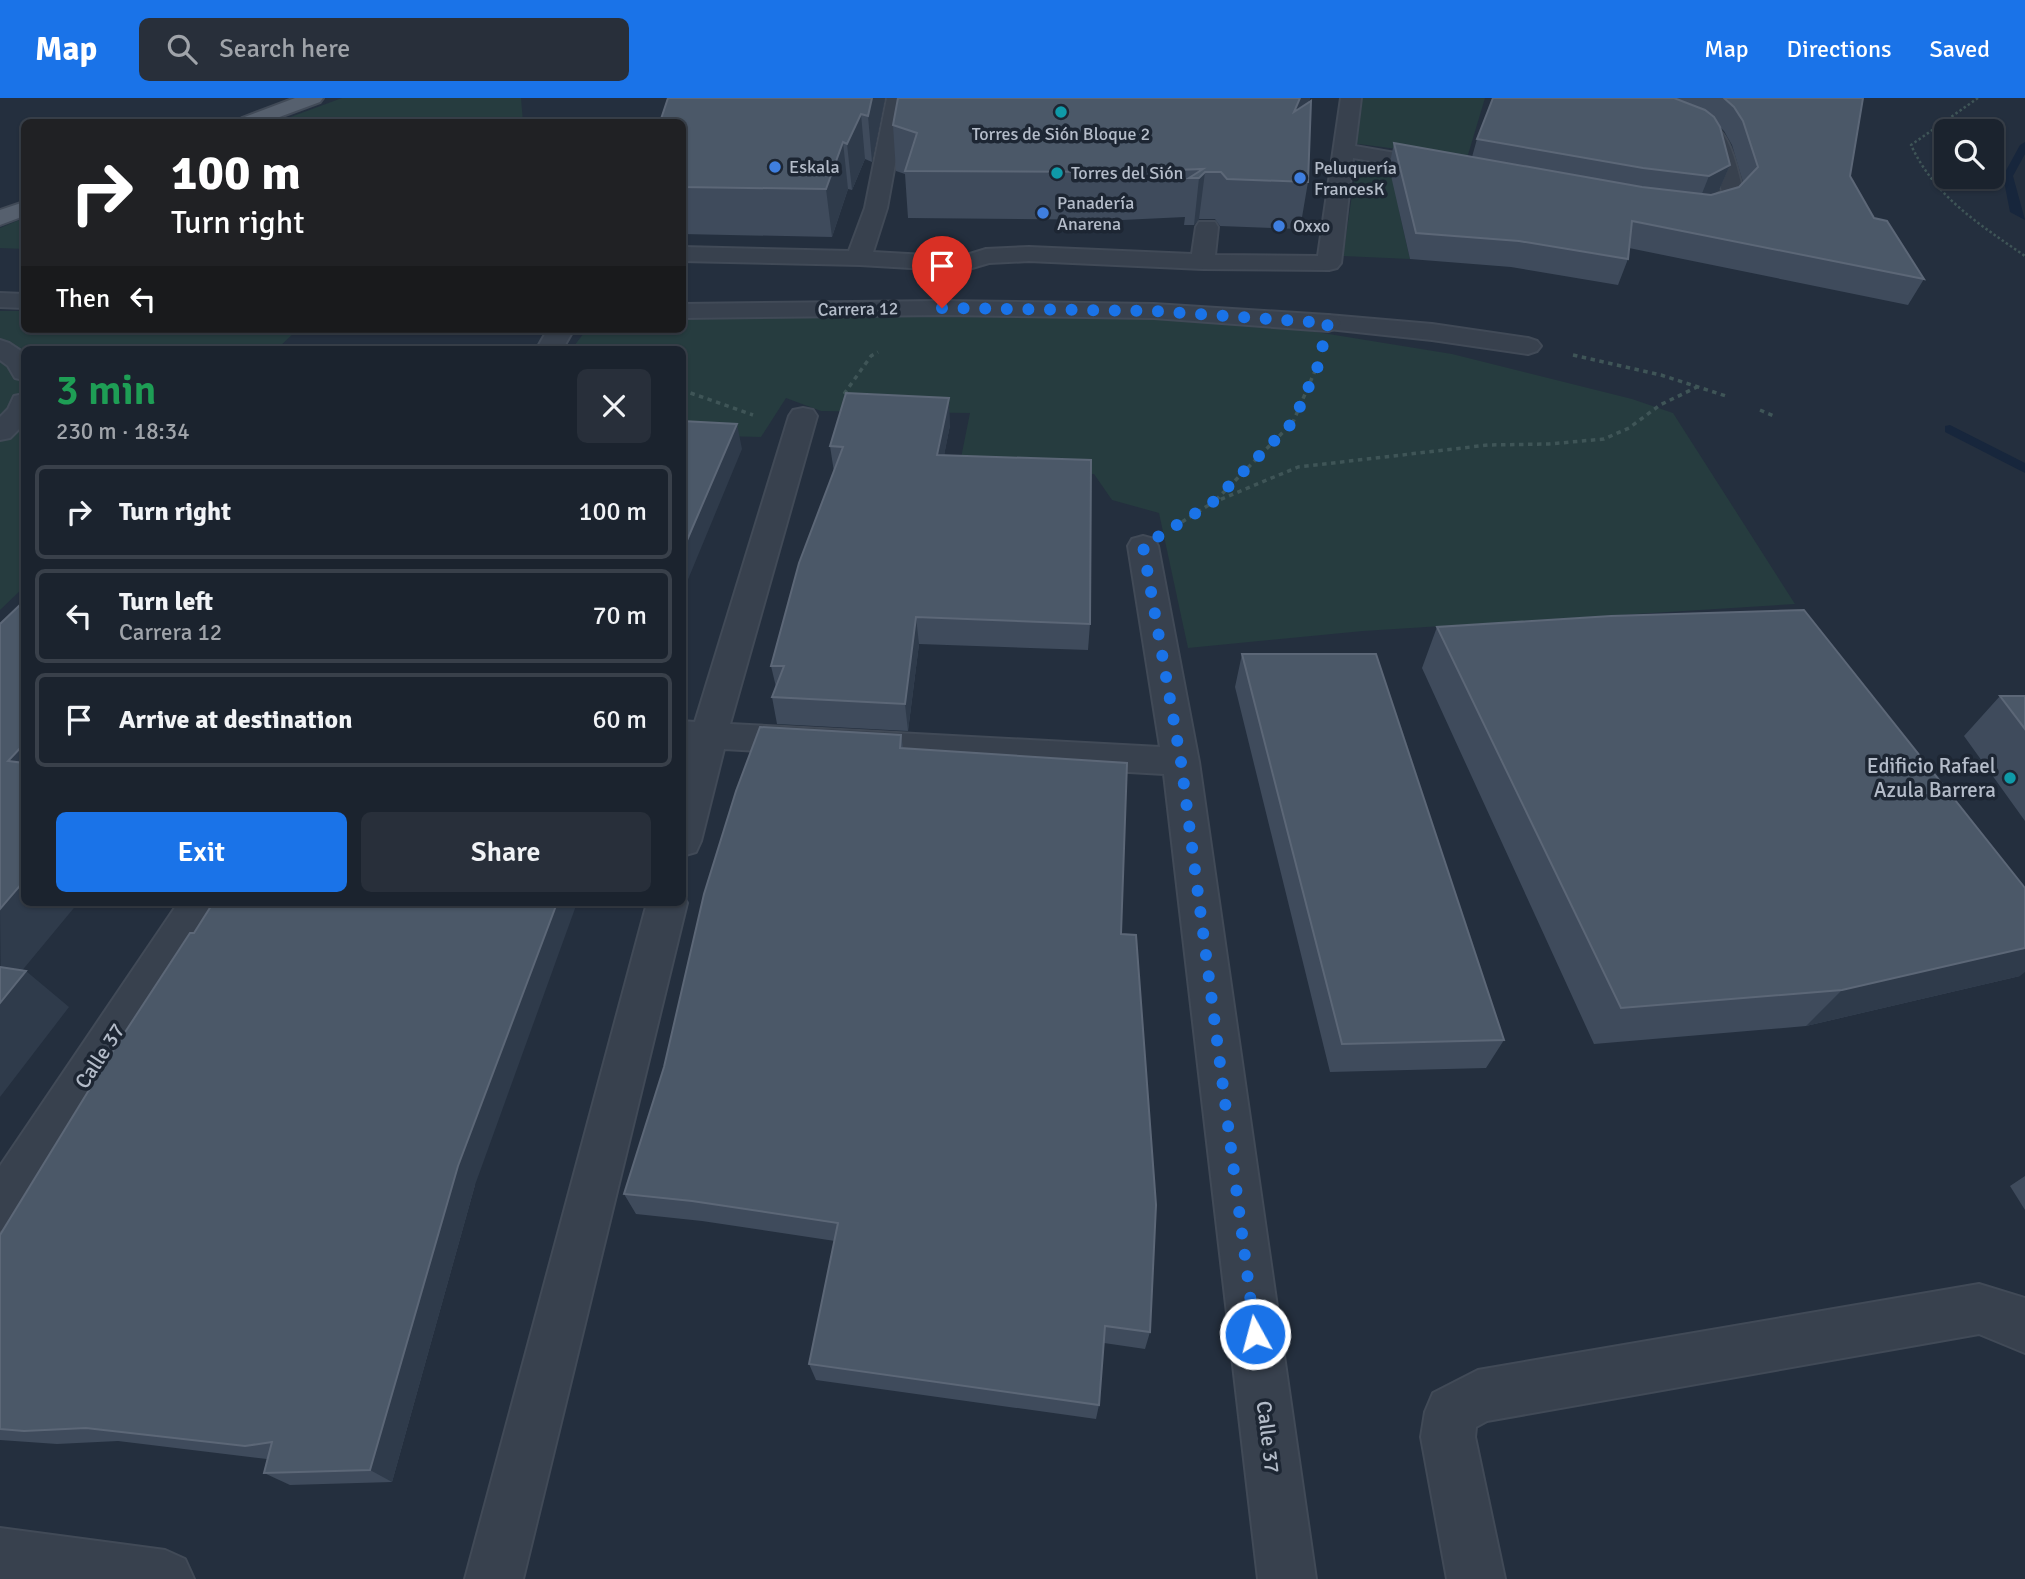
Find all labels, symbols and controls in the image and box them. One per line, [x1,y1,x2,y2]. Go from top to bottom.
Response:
search box [139,18,629,81]
text: Map [35,29,97,70]
icon: search [163,30,201,68]
text: Search here [219,33,350,65]
text: Map [1704,34,1749,64]
text: Directions [1787,34,1892,64]
text: Saved [1930,34,1990,64]
marker: Torres de Sión Bloque 2 [1053,104,1069,120]
map controls [1934,119,2004,189]
button: search [1934,119,2004,189]
place label: Torres de Sión Bloque 2 [972,123,1150,145]
text: 100 m [171,143,301,203]
icon: right [56,147,147,238]
place label: Eskala [789,156,840,178]
place label: Peluquería FrancesK [1314,157,1397,200]
marker: Eskala [767,159,783,175]
place label: Torres del Sión [1071,162,1183,184]
marker: Torres del Sión [1049,165,1065,181]
marker: Peluquería FrancesK [1292,170,1308,186]
place label: Panadería Anarena [1057,192,1134,235]
text: Turn right [171,203,304,242]
marker: Panadería Anarena [1035,205,1051,221]
place label: Oxxo [1293,215,1330,237]
marker: Oxxo [1271,218,1287,234]
pin [912,236,972,308]
icon: arrive [923,247,961,285]
icon: left [124,280,162,318]
text: Then [56,283,110,315]
street label: Carrera 12 [817,297,899,321]
text: 3 min [56,365,157,416]
button: close [577,369,651,443]
text: 230 m · 18:34 [56,417,190,446]
icon: right [60,493,98,531]
text: Turn right [119,496,231,528]
text: 100 m [578,496,647,528]
text: Turn left [119,586,213,618]
icon: left [60,597,98,635]
text: 70 m [592,600,647,632]
text: Carrera 12 [119,618,222,647]
icon: arrive [60,701,98,739]
text: Arrive at destination [119,704,352,736]
text: 60 m [592,704,647,736]
place label: Edificio Rafael Azula Barrera [1867,753,1996,803]
marker: Edificio Rafael Azula Barrera [2002,770,2018,786]
button: Exit [56,812,347,892]
button: Share [361,812,651,892]
street label: Calle 37 [69,1018,131,1094]
position arrow [1218,1297,1292,1371]
street label: Calle 37 [1251,1399,1285,1475]

